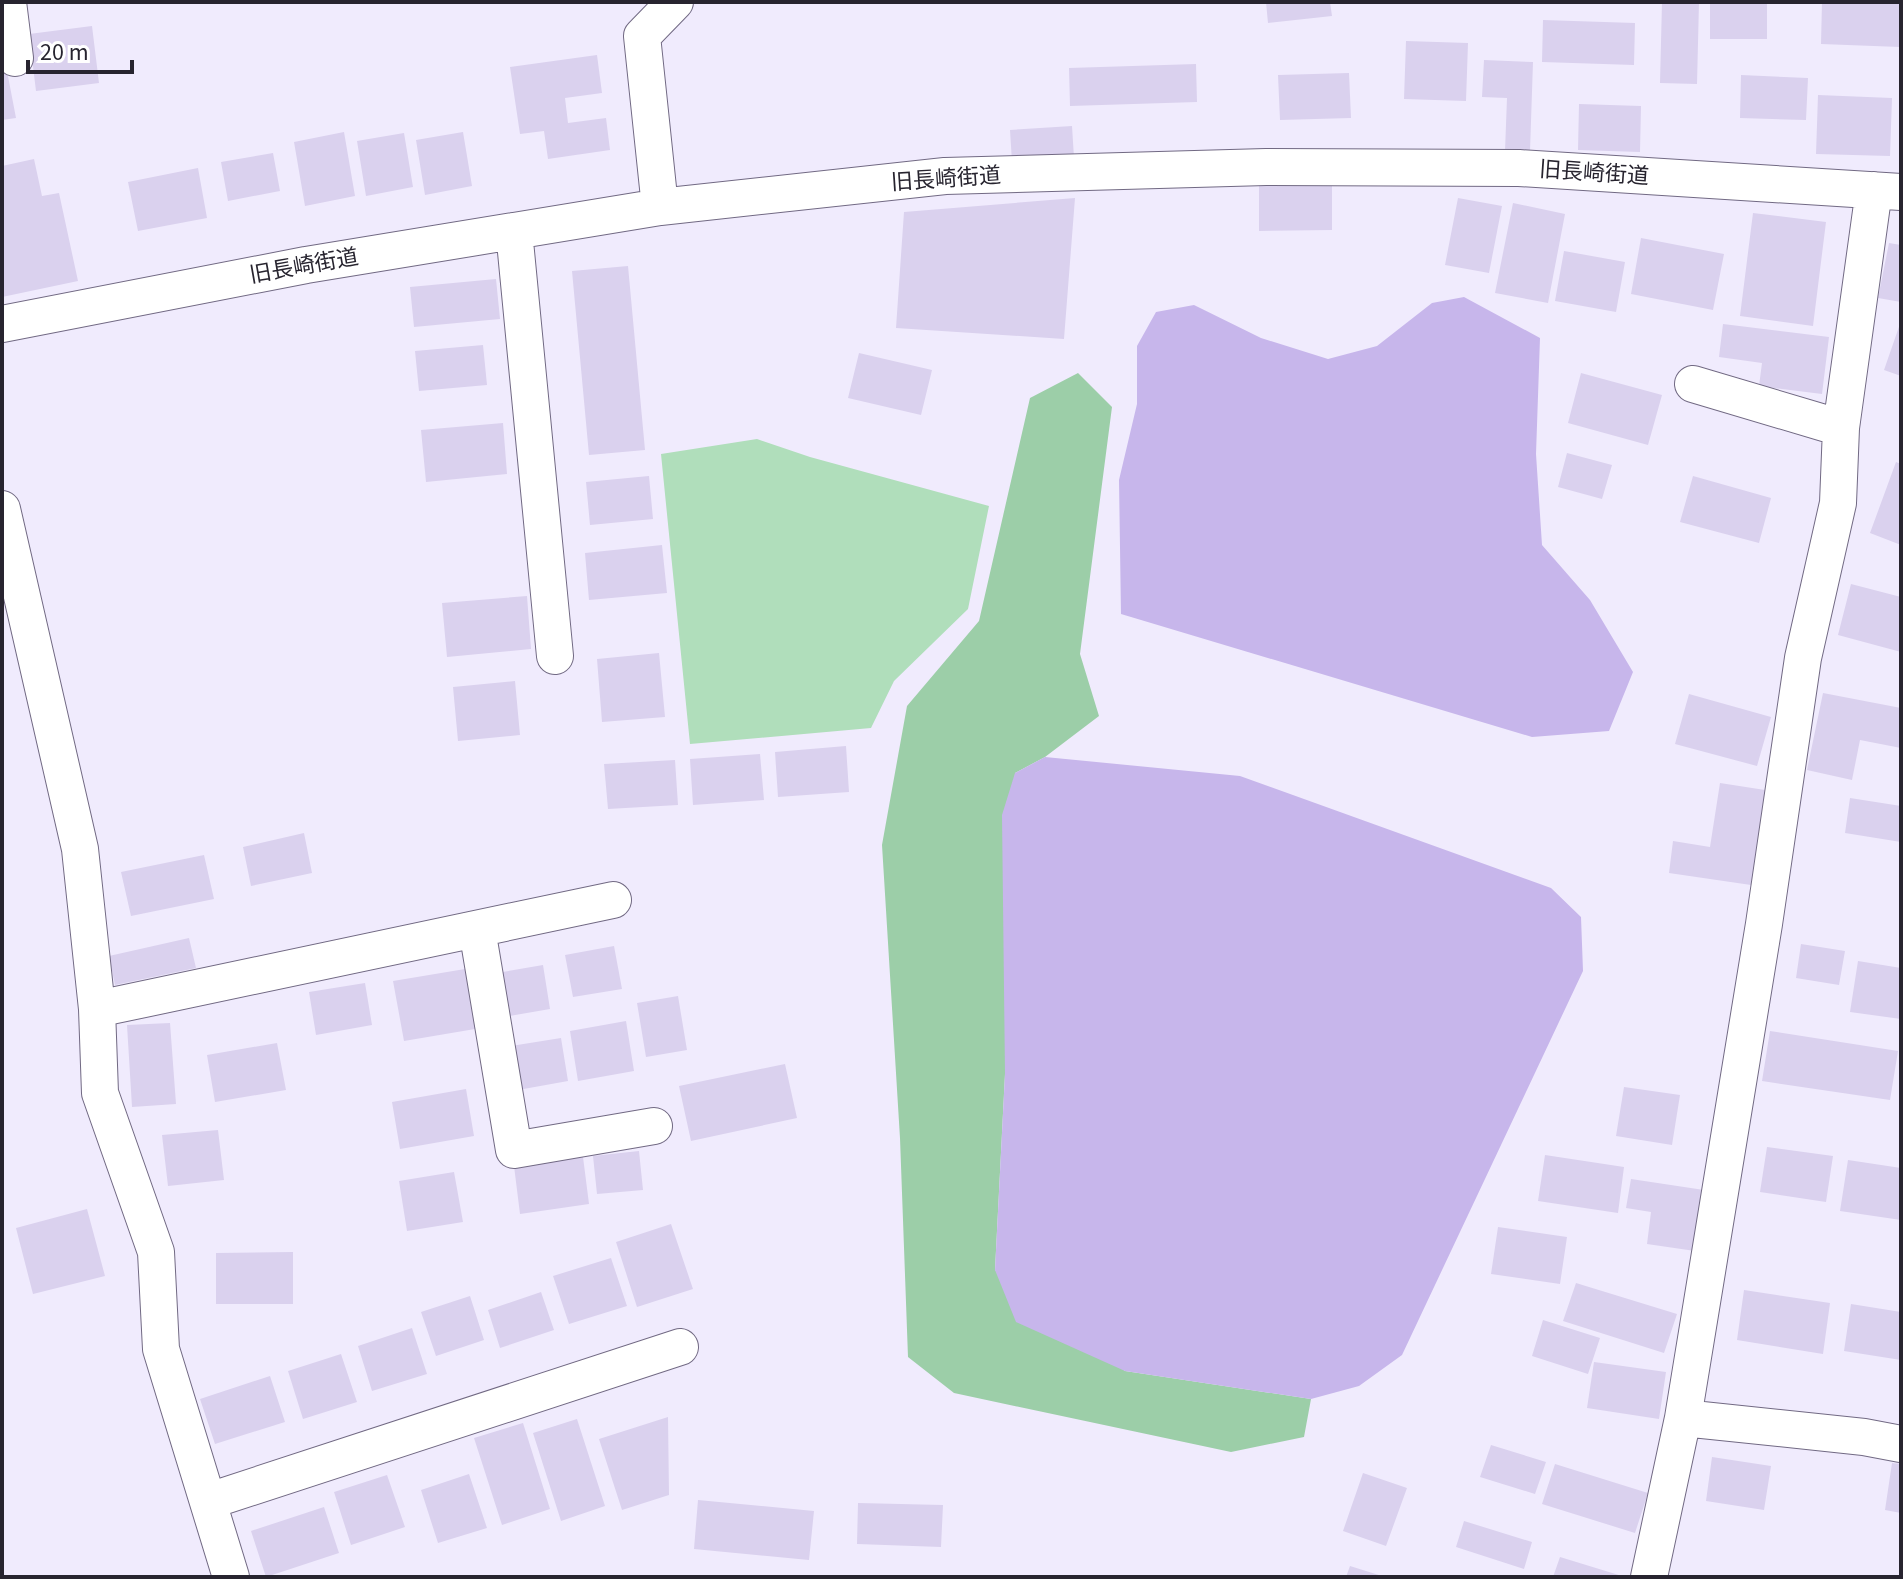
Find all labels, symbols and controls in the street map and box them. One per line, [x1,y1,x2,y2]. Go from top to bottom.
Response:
scale bar [28,24,132,74]
text: 20 m [40,35,89,70]
street label: 旧長崎街道 [1538,153,1650,193]
street label: 旧長崎街道 [890,159,1002,199]
street label: 旧長崎街道 [247,241,361,291]

